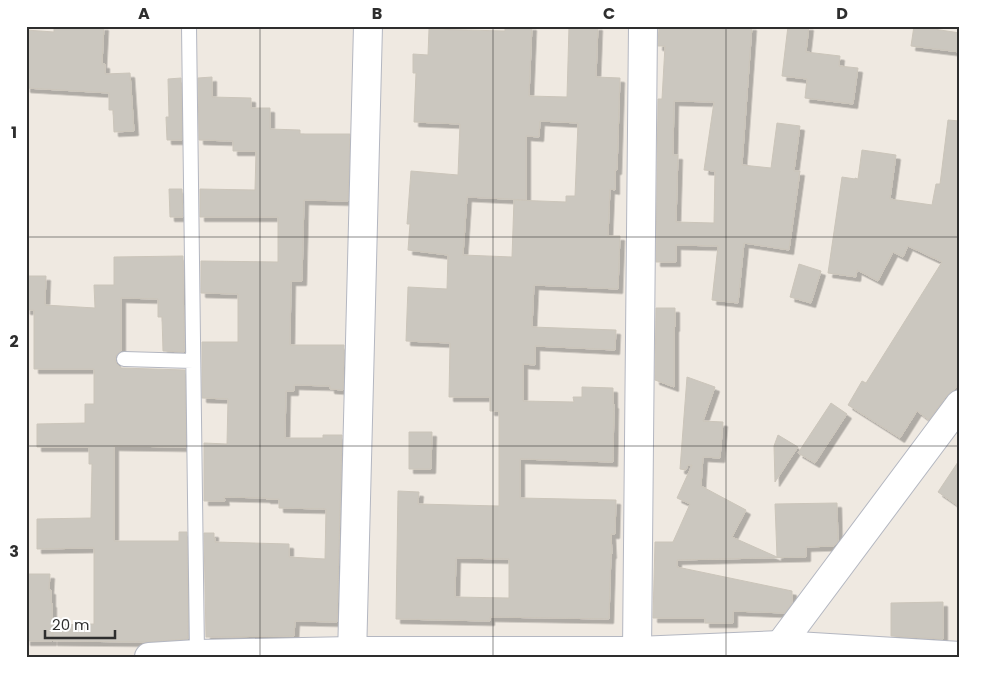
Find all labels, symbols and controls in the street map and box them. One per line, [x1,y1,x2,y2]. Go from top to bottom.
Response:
text: A [138,2,150,25]
text: B [372,2,382,25]
text: C [603,2,615,25]
text: D [836,2,848,25]
text: 1 [11,121,17,144]
text: 2 [9,330,19,353]
text: 3 [9,540,19,563]
scale bar [45,608,115,640]
text: 20 m [52,614,90,635]

